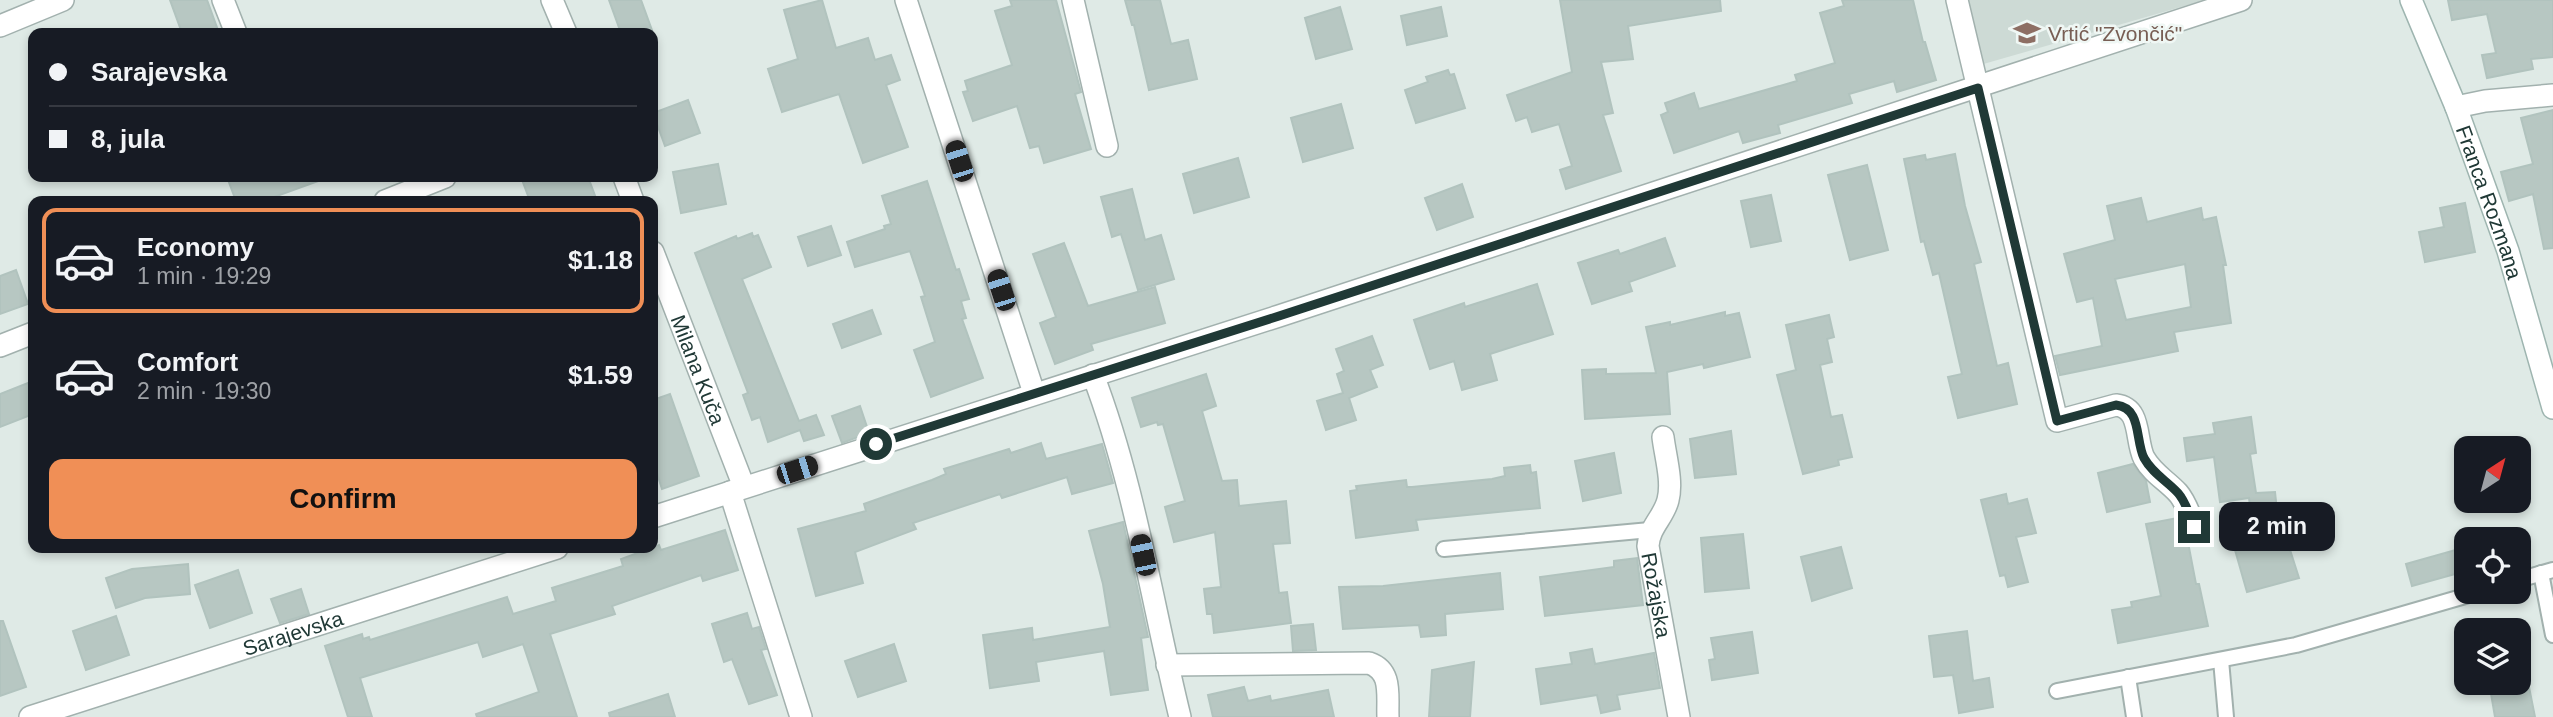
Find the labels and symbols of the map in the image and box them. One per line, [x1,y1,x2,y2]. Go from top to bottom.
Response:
school or university icon: Vrtić "Zvončić" [2012,18,2042,48]
place label: Vrtić "Zvončić" [2048,22,2182,45]
street label: Franca Rozmana [2452,122,2527,282]
car [943,138,976,184]
car [985,267,1018,313]
street label: Milana Kuča [667,311,730,428]
route start [860,428,892,460]
north arrow [2454,436,2530,513]
car [774,454,821,486]
callout: 2 min [2218,503,2334,552]
route end [2178,511,2210,543]
car [1129,532,1158,578]
street label: Rožajska [1638,550,1676,640]
street label: Sarajevska [240,606,346,660]

